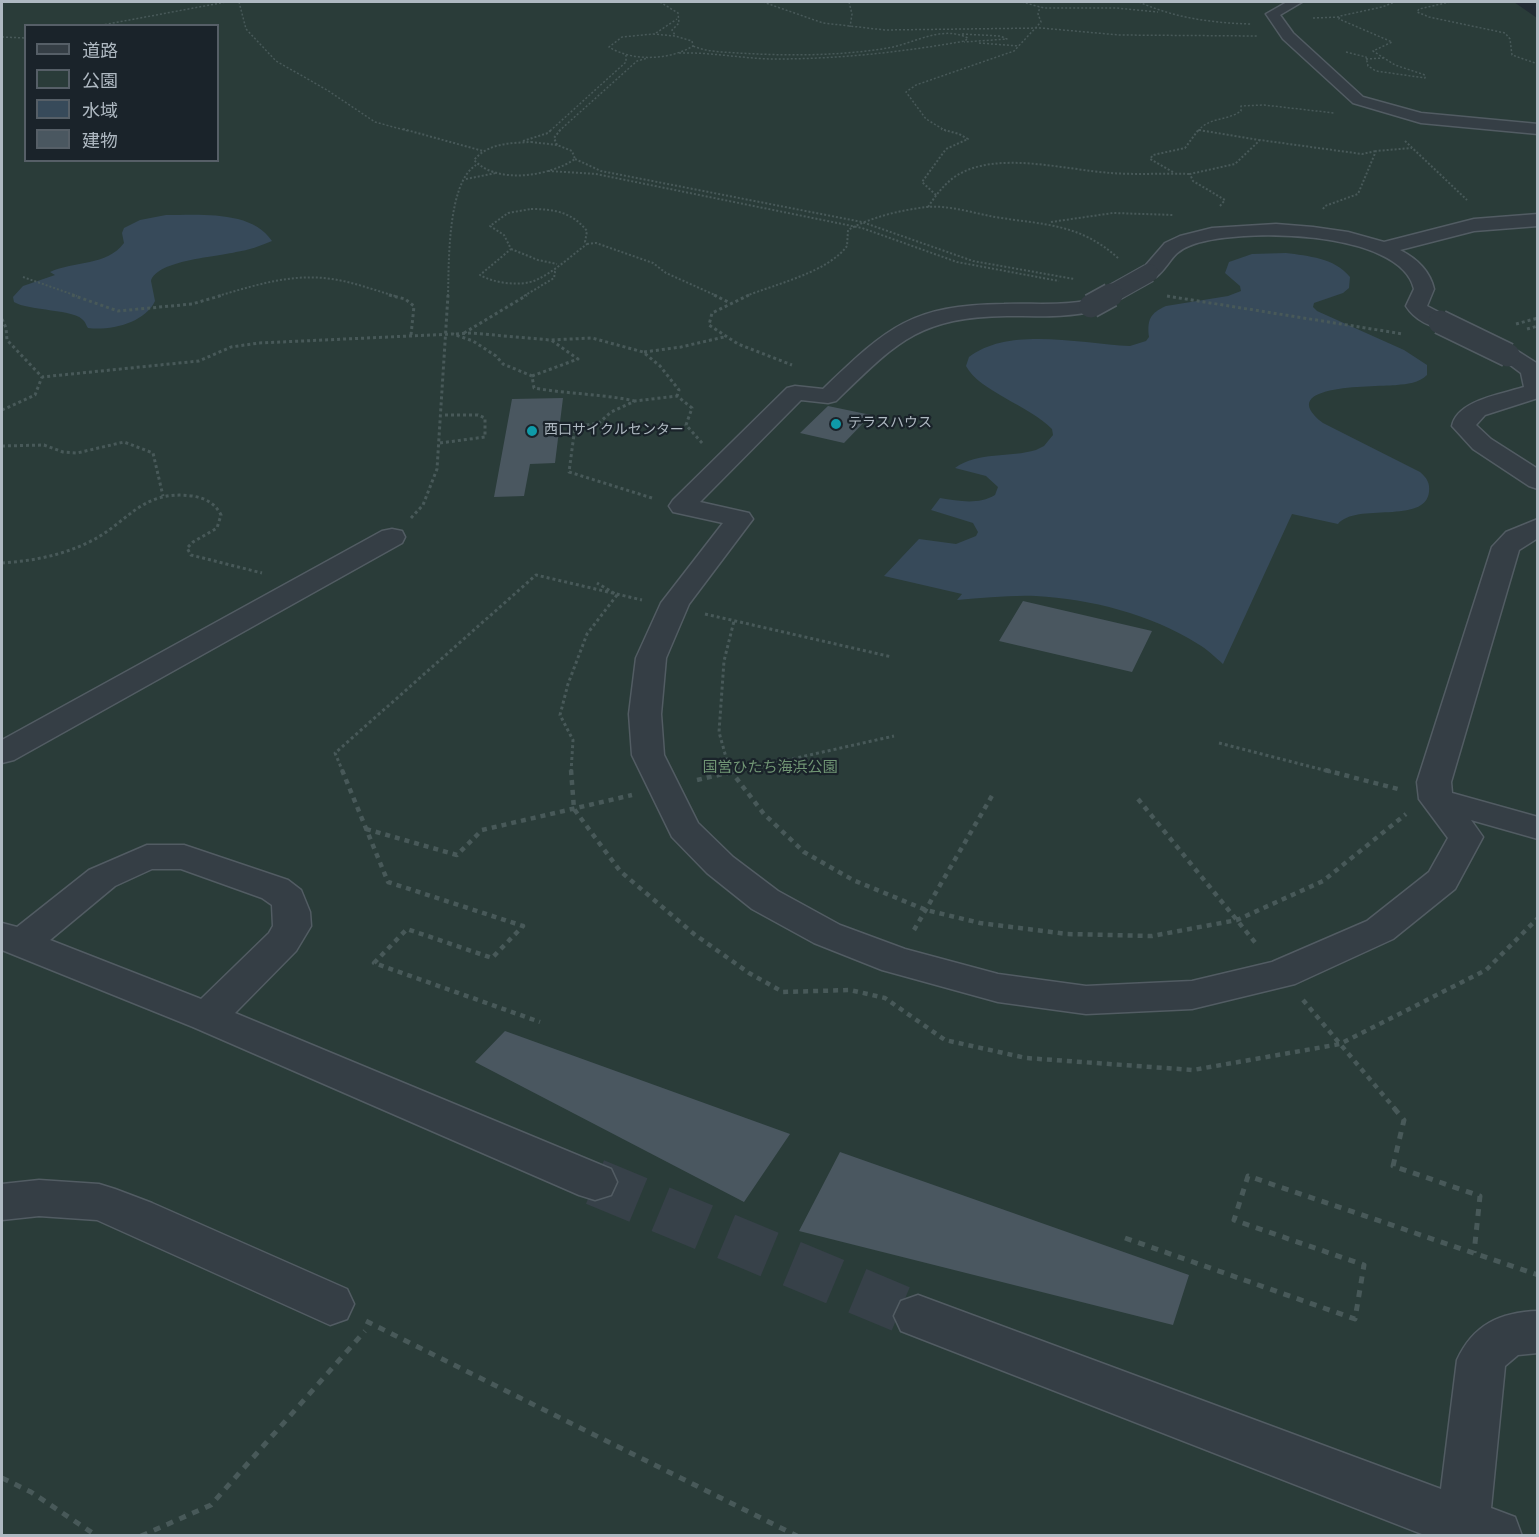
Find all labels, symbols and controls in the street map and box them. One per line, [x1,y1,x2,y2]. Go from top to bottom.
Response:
legend [24,24,219,162]
text: 道路 [82,39,118,63]
text: 公園 [82,69,118,93]
text: 水域 [82,99,118,123]
text: 建物 [82,129,118,153]
place label: テラスハウス [848,416,932,432]
marker: テラスハウス [829,417,843,431]
place label: 西口サイクルセンター [544,423,684,439]
marker: 西口サイクルセンター [525,424,539,438]
park label: 国営ひたち海浜公園 [703,759,837,777]

